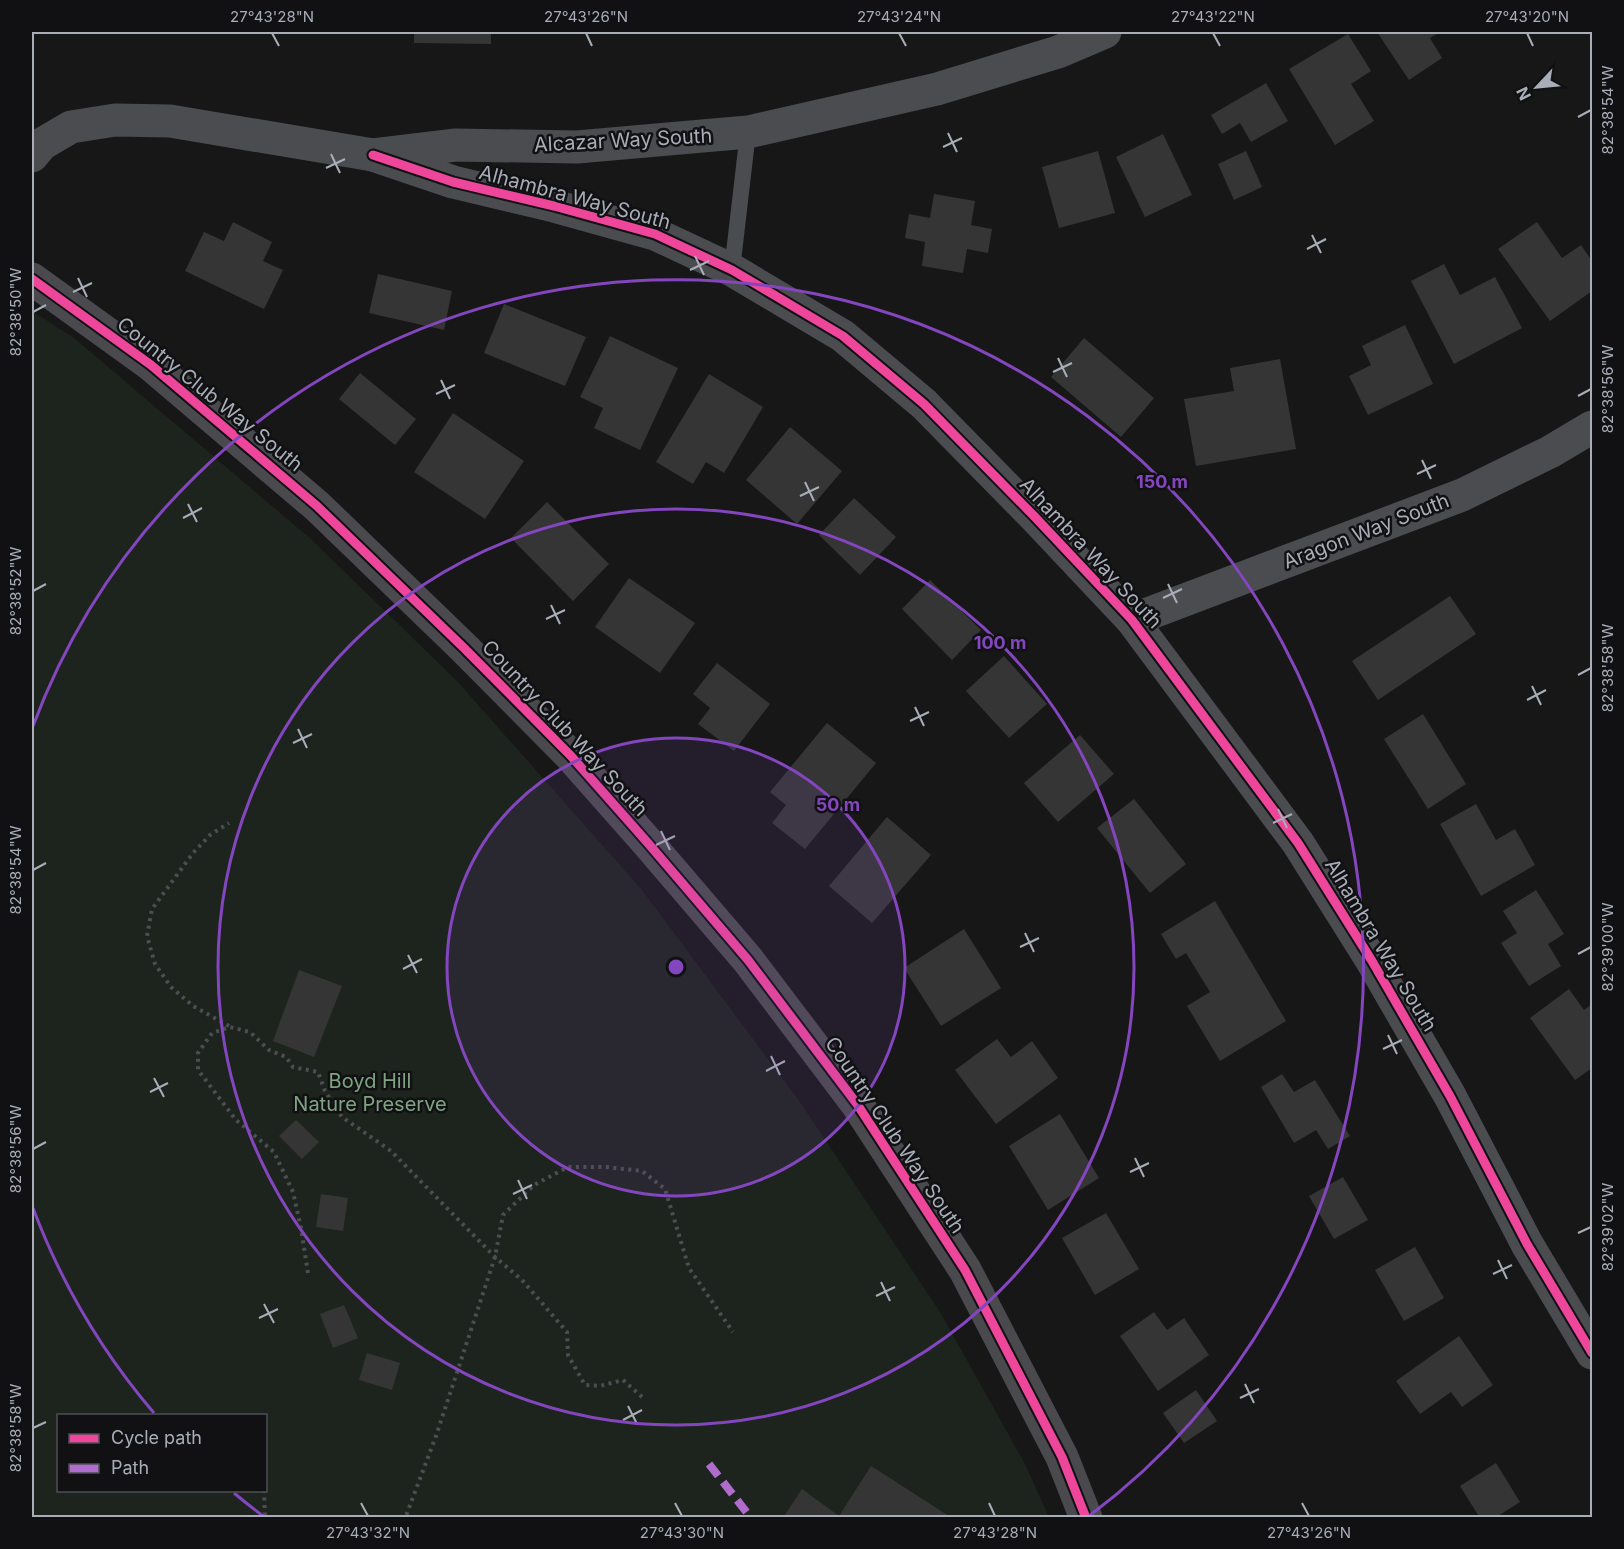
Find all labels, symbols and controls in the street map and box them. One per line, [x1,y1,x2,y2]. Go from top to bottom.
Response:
text: 27°43'28"N [230,7,314,26]
text: 27°43'26"N [544,7,628,26]
text: 27°43'24"N [857,7,941,26]
text: 27°43'22"N [1171,7,1255,26]
text: 27°43'20"N [1485,7,1569,26]
north arrow [1507,57,1567,117]
text: 82°38'54"W [1598,65,1617,154]
text: N [1512,84,1535,103]
street label: Alcazar Way South [533,123,713,157]
street label: Alhambra Way South [477,160,673,234]
text: 82°38'50"W [6,267,25,356]
street label: Country Club Way South [112,312,308,476]
text: 82°38'56"W [1598,345,1617,433]
text: 150 m [1136,471,1188,492]
street label: Alhambra Way South [1015,473,1167,633]
street label: Aragon Way South [1280,488,1452,574]
text: 82°38'52"W [6,547,25,635]
text: 82°38'58"W [1598,624,1617,712]
text: 100 m [974,632,1026,653]
street label: Country Club Way South [477,635,653,821]
text: 50 m [816,794,860,815]
text: 82°38'54"W [6,825,25,914]
street label: Alhambra Way South [1320,854,1442,1036]
text: 82°39'00"W [1598,902,1617,992]
centre of rings [666,957,686,977]
street label: Country Club Way South [820,1032,970,1238]
park label: Boyd Hill Nature Preserve [293,1069,447,1116]
text: 82°38'56"W [6,1105,25,1193]
text: 82°39'02"W [1598,1182,1617,1271]
text: 82°38'58"W [6,1384,25,1472]
legend [57,1414,267,1492]
text: Cycle path [111,1427,202,1448]
text: Path [111,1457,149,1478]
text: 27°43'32"N [326,1523,410,1542]
text: 27°43'30"N [640,1523,724,1542]
text: 27°43'28"N [953,1523,1037,1542]
text: 27°43'26"N [1267,1523,1351,1542]

